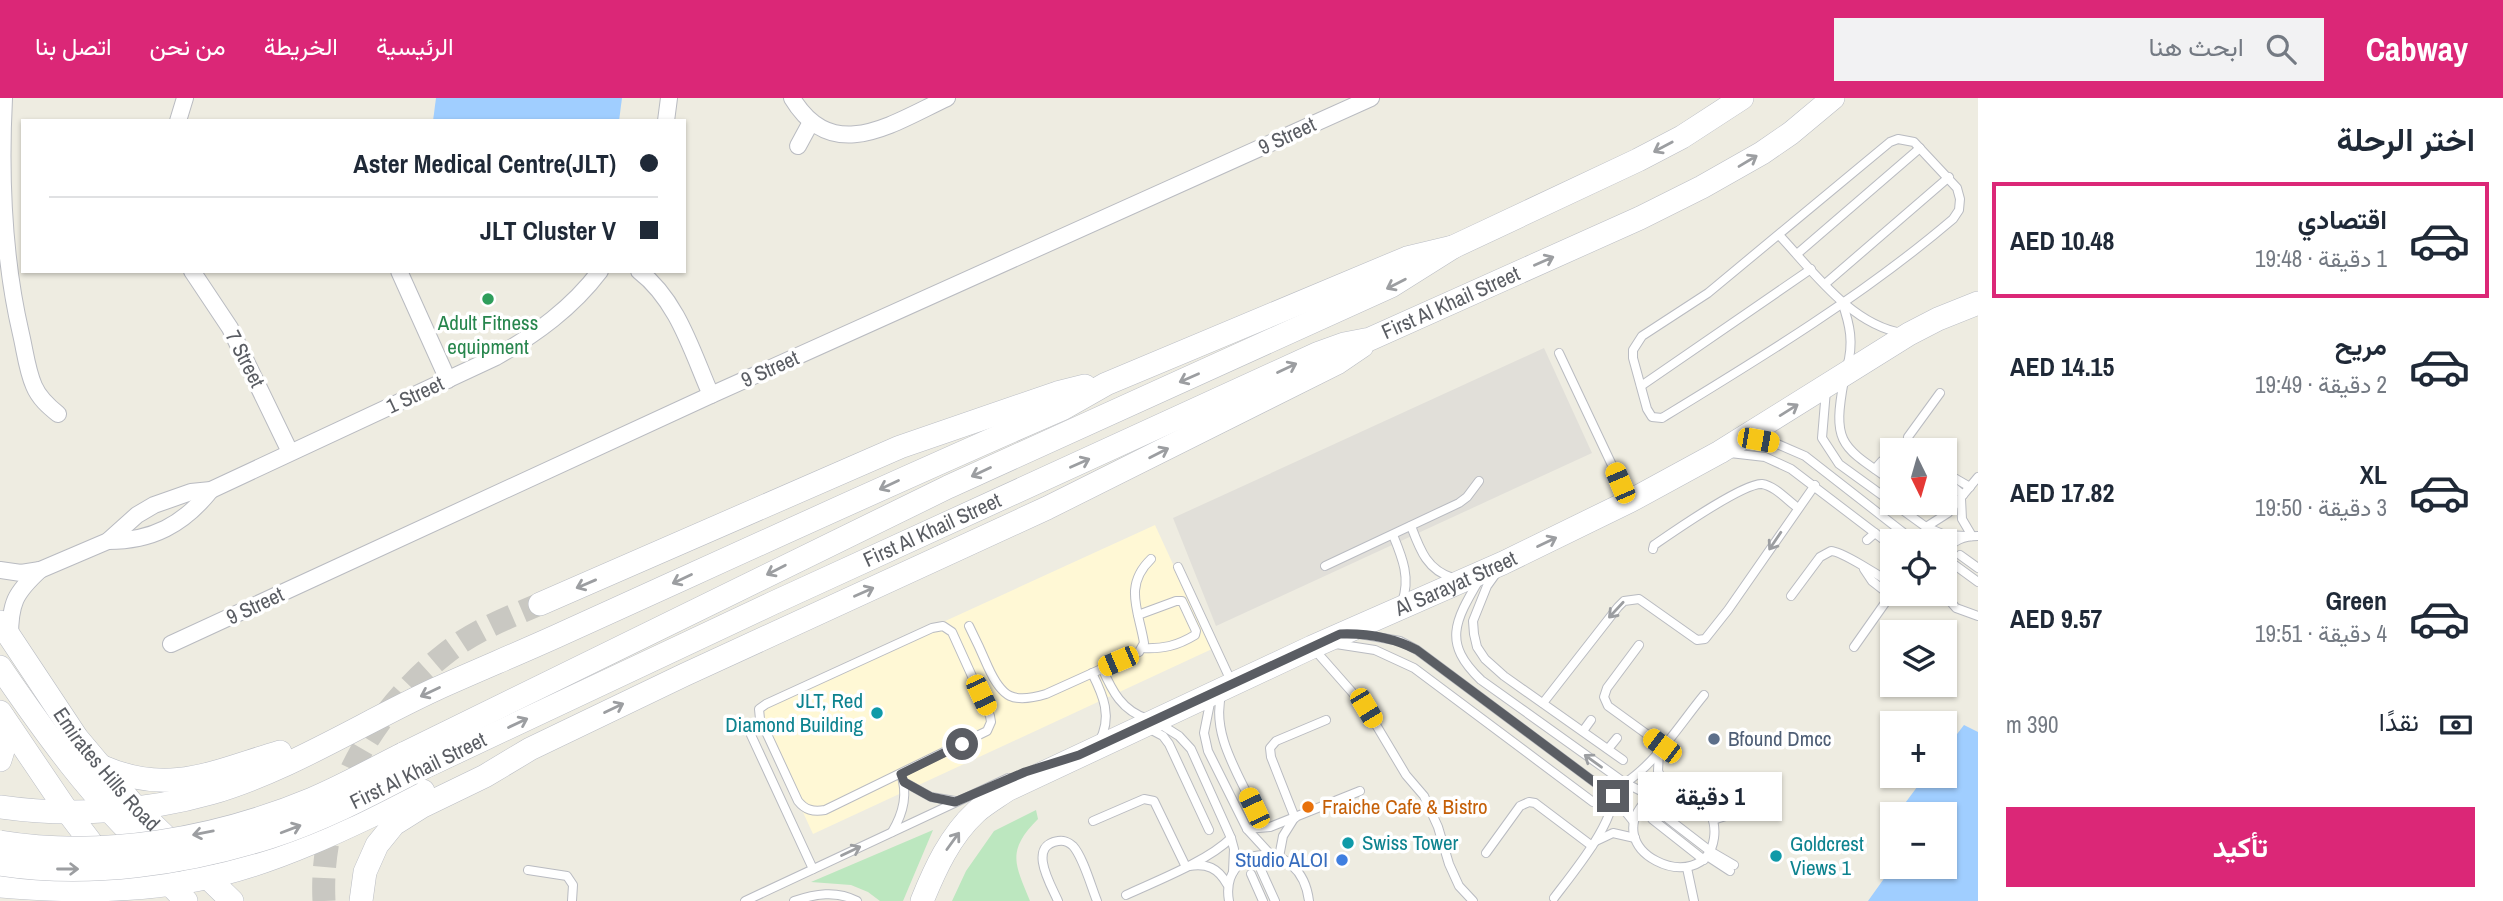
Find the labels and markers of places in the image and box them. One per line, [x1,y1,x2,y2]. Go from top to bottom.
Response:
marker: Adult Fitness equipment [480,291,496,307]
place label: Adult Fitness equipment [437,308,538,361]
place label: JLT, Red Diamond Building [725,686,863,739]
marker: JLT, Red Diamond Building [869,705,885,721]
place label: Bfound Dmcc [1728,724,1831,753]
marker: Bfound Dmcc [1706,731,1722,747]
place label: Fraiche Cafe & Bistro [1322,792,1488,821]
marker: Fraiche Cafe & Bistro [1300,799,1316,815]
place label: Swiss Tower [1362,828,1459,857]
place label: Goldcrest Views 1 [1790,829,1864,882]
marker: Swiss Tower [1340,835,1356,851]
place label: Studio ALOI [1235,845,1328,874]
marker: Goldcrest Views 1 [1768,848,1784,864]
marker: Studio ALOI [1334,852,1350,868]

